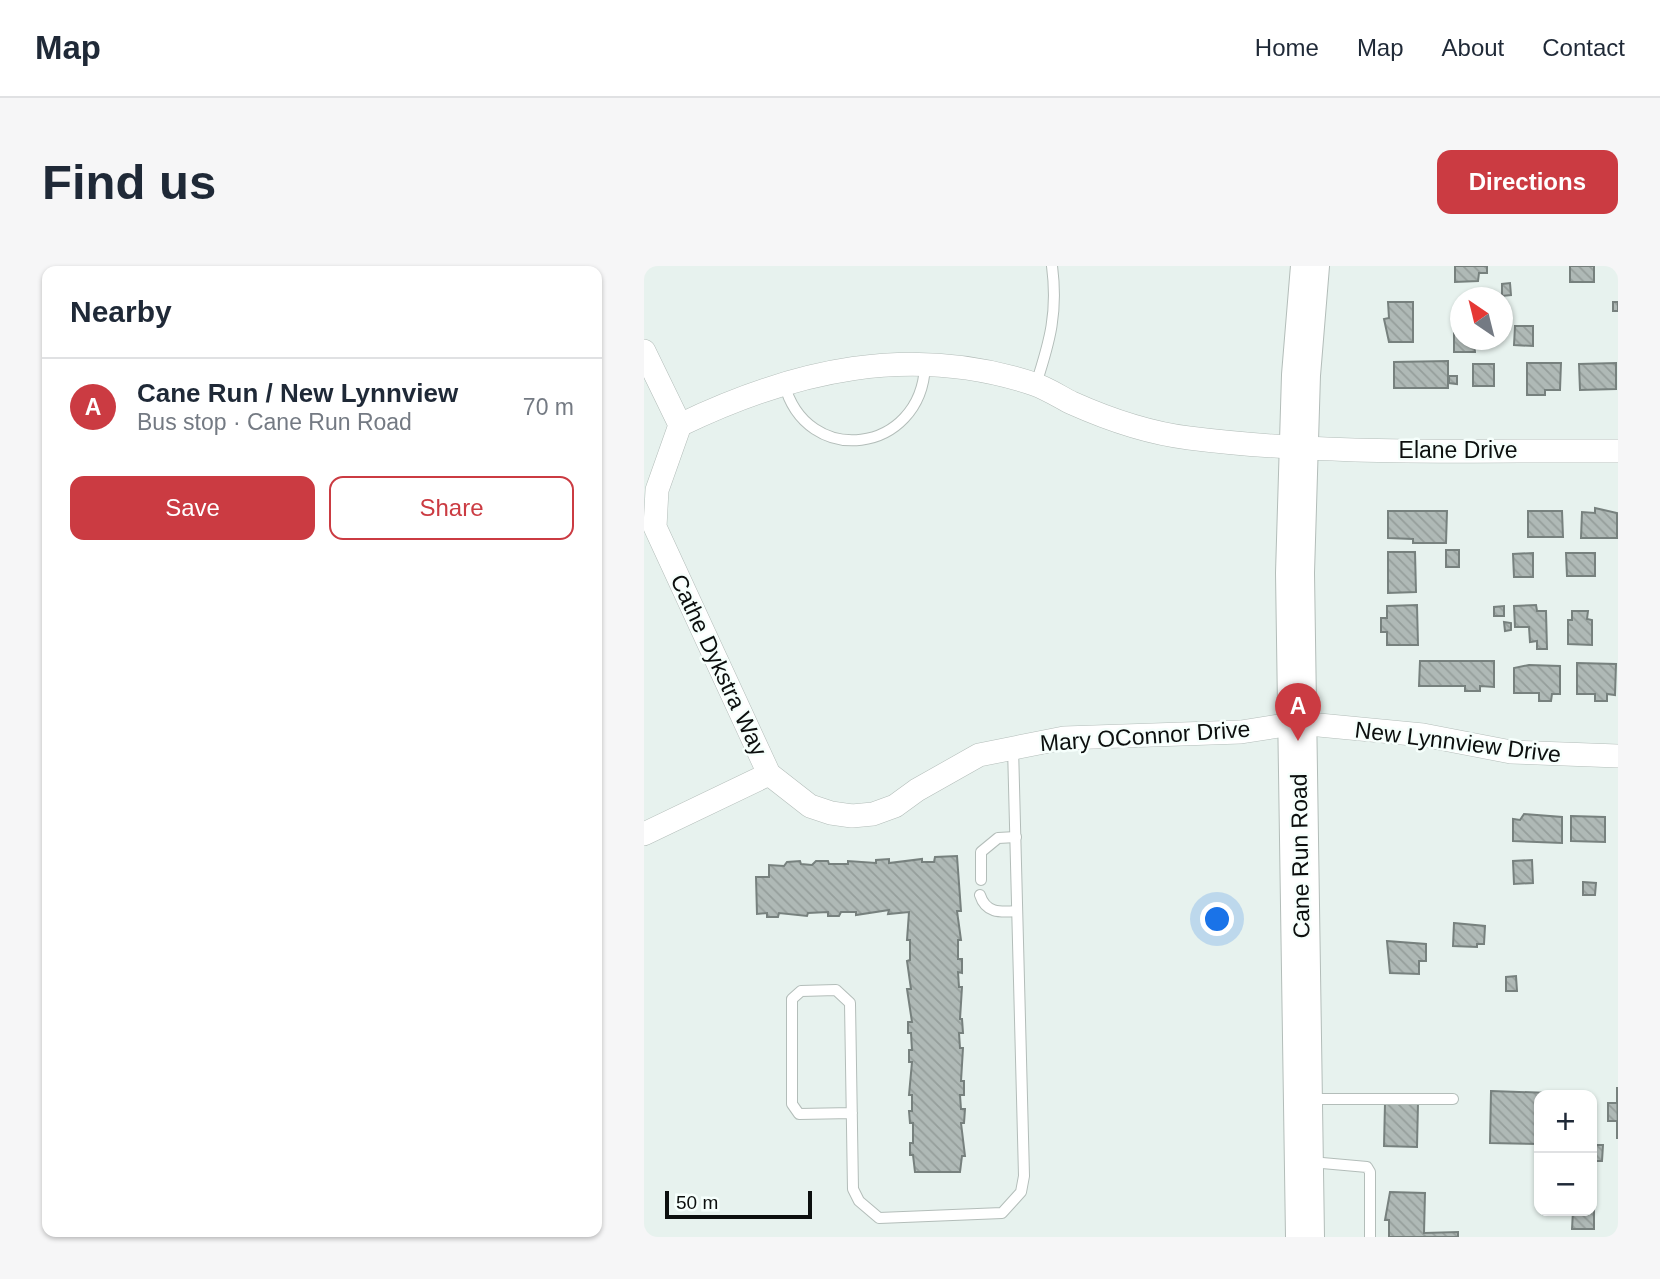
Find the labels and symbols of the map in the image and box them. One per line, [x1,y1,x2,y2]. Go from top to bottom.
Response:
north arrow [1450,287,1513,350]
street label: Elane Drive [1399,437,1517,463]
street label: Cathe Dykstra Way [666,570,773,760]
pin: A [1275,683,1321,741]
street label: Mary OConnor Drive [1039,716,1251,756]
street label: New Lynnview Drive [1353,716,1563,768]
street label: Cane Run Road [1286,773,1314,939]
your location [1200,902,1234,936]
scale bar [665,1188,812,1220]

